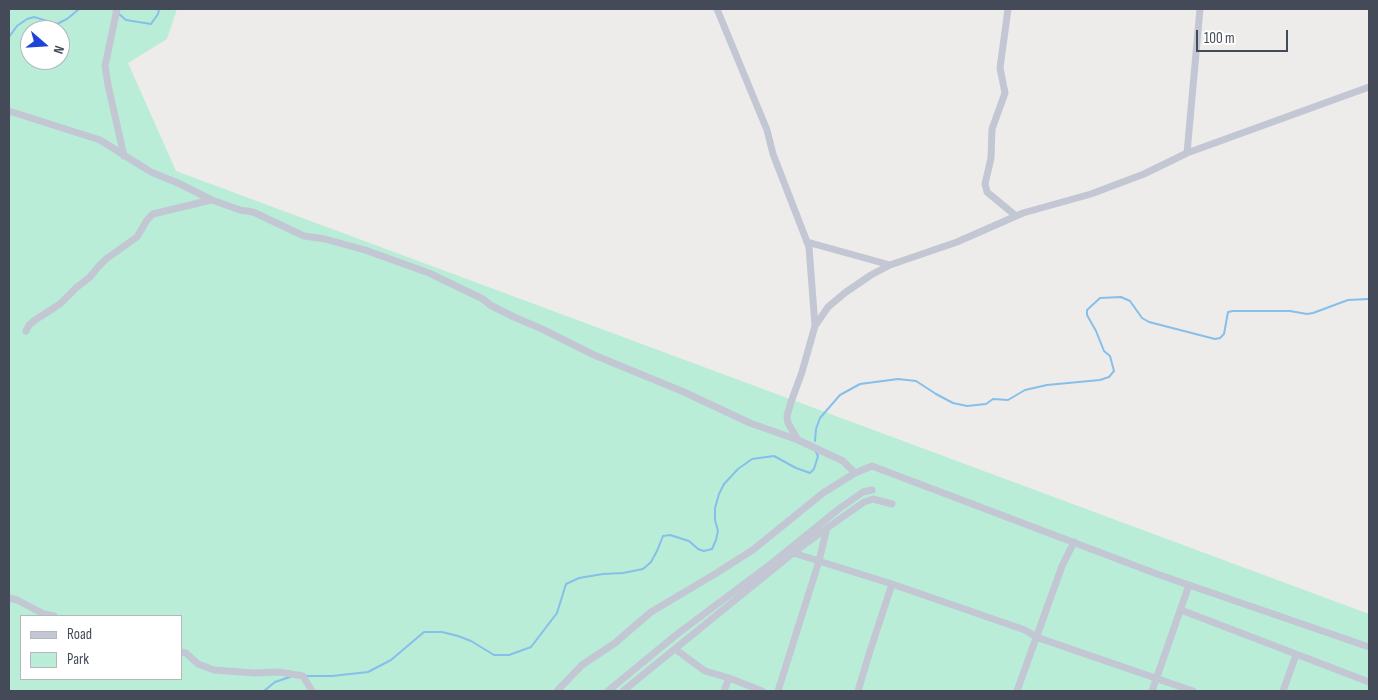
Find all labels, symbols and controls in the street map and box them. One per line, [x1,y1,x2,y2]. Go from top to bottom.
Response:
north arrow [20,20,70,70]
scale bar [1198,20,1290,52]
text: 100 m [1204,29,1235,48]
text: N [49,43,68,56]
legend [20,615,182,680]
text: Road [67,625,92,644]
text: Park [67,650,89,669]

